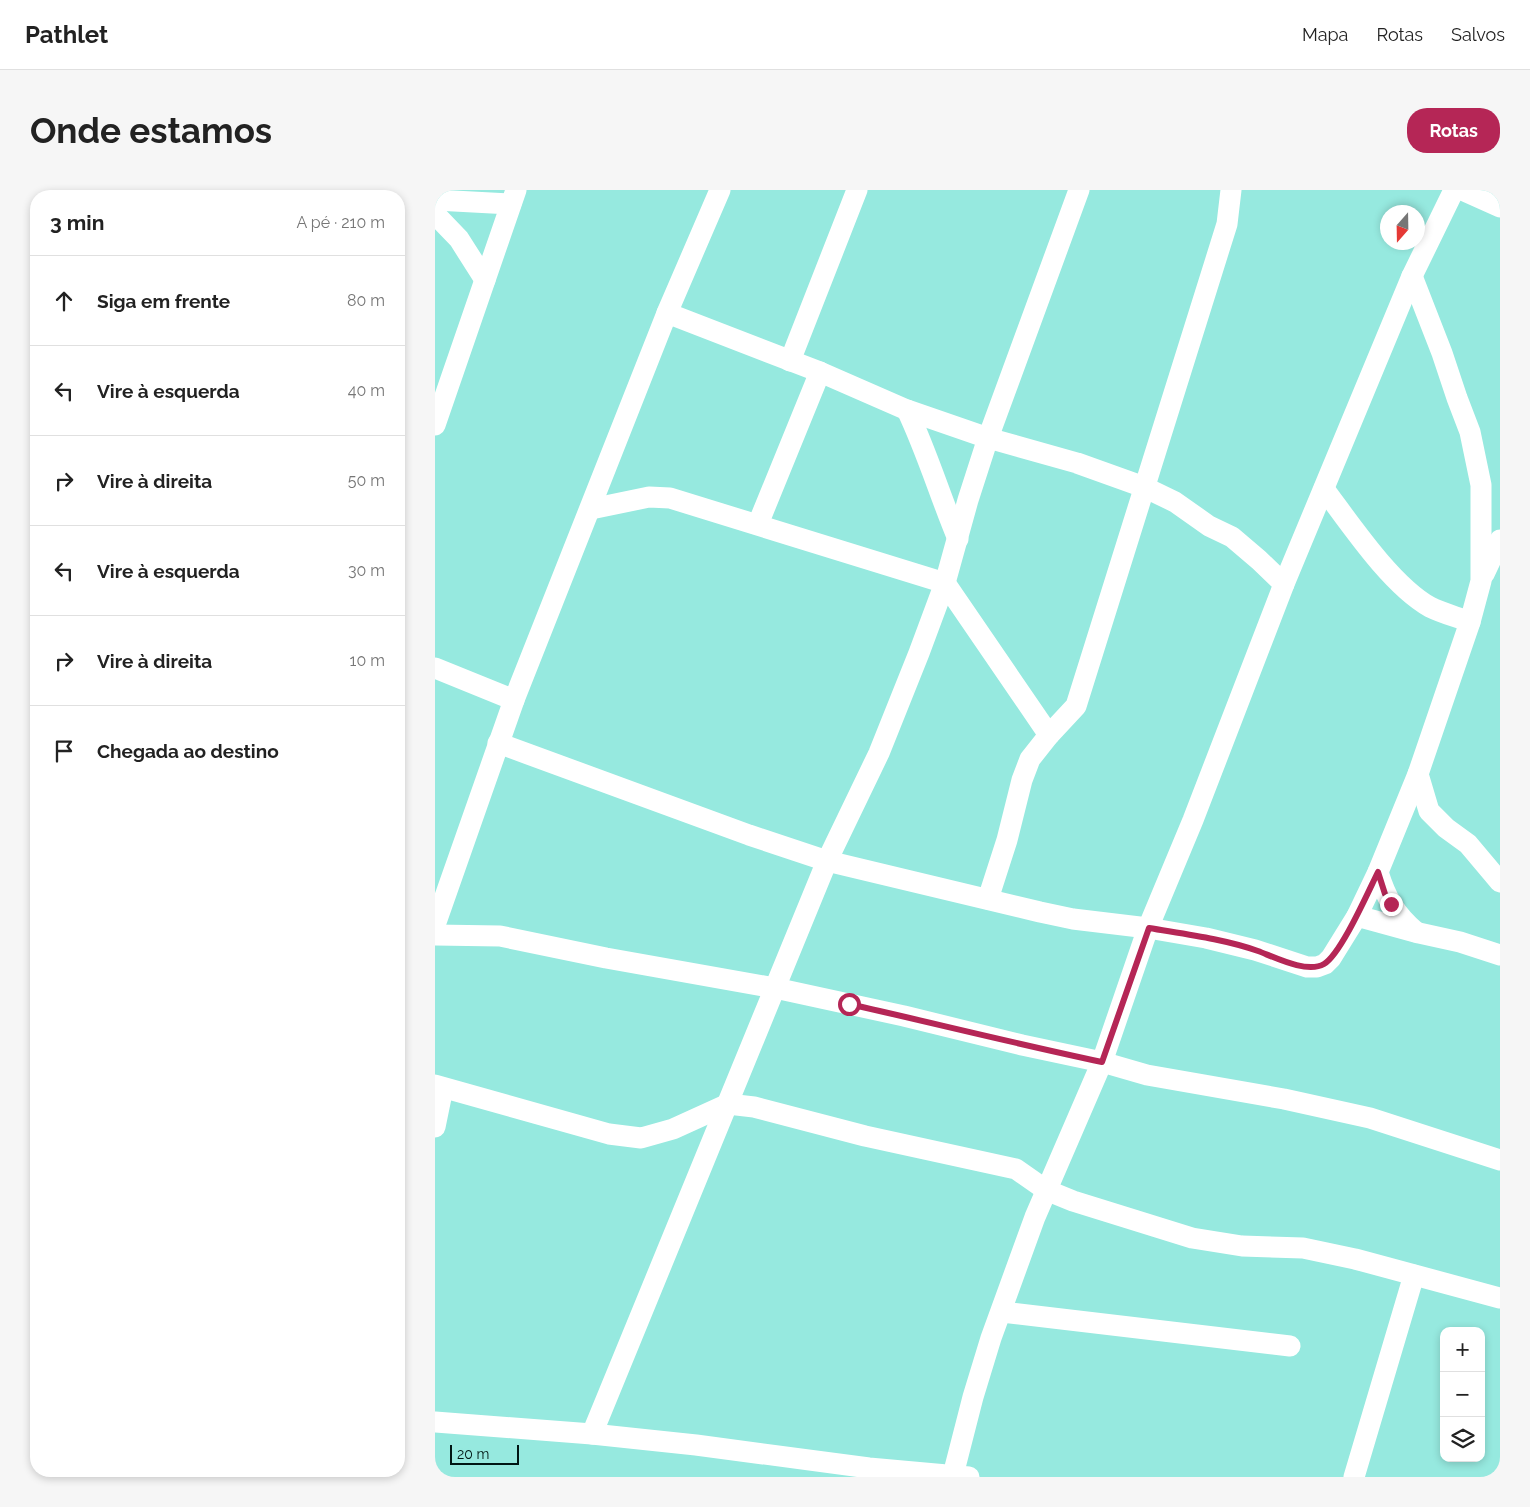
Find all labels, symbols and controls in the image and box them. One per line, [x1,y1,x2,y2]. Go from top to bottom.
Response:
text: Pathlet [25,20,108,49]
text: Mapa [1302,24,1348,45]
text: Rotas [1376,24,1423,45]
text: Salvos [1451,24,1505,45]
button: Rotas [1407,108,1500,153]
text: Onde estamos [30,110,272,151]
north arrow [1380,205,1425,250]
text: 3 min [50,210,104,235]
text: A pé · 210 m [296,213,385,232]
icon: ahead [50,287,78,315]
text: Siga em frente [97,290,230,312]
text: 80 m [347,291,385,310]
icon: left [50,377,78,405]
text: Vire à esquerda [97,380,240,402]
text: 40 m [348,381,385,400]
icon: right [50,467,78,495]
text: Vire à direita [97,470,212,492]
text: 50 m [348,471,385,490]
icon: left [50,557,78,585]
text: Vire à esquerda [97,560,240,582]
text: 30 m [348,561,385,580]
icon: right [50,647,78,675]
text: Vire à direita [97,650,212,672]
text: 10 m [350,651,385,670]
icon: arrive [50,737,78,765]
text: Chegada ao destino [97,740,279,762]
route end [1380,893,1403,916]
route start [838,993,861,1016]
map controls [1440,1327,1485,1462]
button: + [1440,1327,1485,1372]
button: − [1440,1372,1485,1417]
button: layers [1440,1417,1485,1462]
scale bar [450,1442,519,1465]
text: 20 m [457,1446,489,1462]

